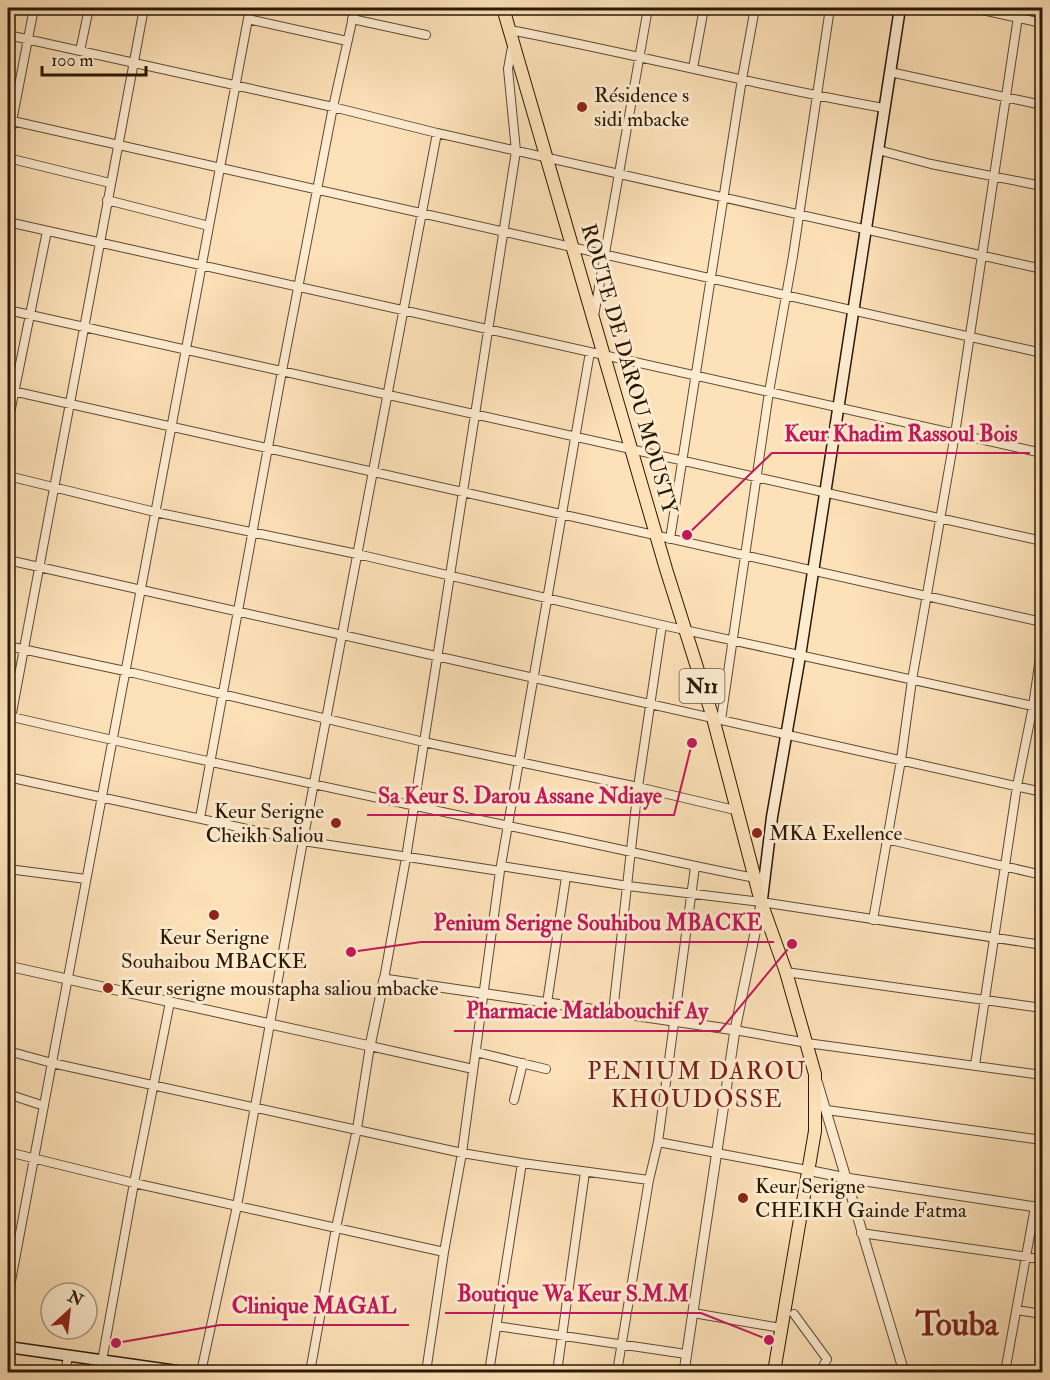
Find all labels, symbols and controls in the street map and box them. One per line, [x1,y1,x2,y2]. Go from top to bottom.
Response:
scale bar [42,39,146,77]
text: 100 m [51,49,94,72]
place label: Résidence s sidi mbacke [594,82,689,133]
marker: Résidence s sidi mbacke [575,100,589,114]
street label: ROUTE DE DAROU MOUSTY [575,221,684,518]
callout: Keur Khadim Rassoul Bois [772,413,1030,453]
text: Keur Khadim Rassoul Bois [784,420,1018,448]
road number: N11 [680,669,724,703]
callout: Sa Keur S. Darou Assane Ndiaye [367,775,674,815]
text: Sa Keur S. Darou Assane Ndiaye [378,782,663,811]
place label: Keur Serigne Cheikh Saliou [206,798,324,849]
marker: Keur Serigne Cheikh Saliou [329,816,343,830]
place label: MKA Exellence [769,820,903,847]
marker: MKA Exellence [750,826,764,840]
callout: Penium Serigne Souhibou MBACKE [421,902,774,942]
marker: Keur Serigne Souhaibou MBACKE [207,908,221,922]
text: Penium Serigne Souhibou MBACKE [434,909,763,938]
place label: Keur Serigne Souhaibou MBACKE [121,924,307,975]
place label: Keur serigne moustapha saliou mbacke [120,975,439,1002]
marker: Keur serigne moustapha saliou mbacke [101,981,115,995]
callout: Pharmacie Matlabouchif Ay [454,991,720,1031]
text: Pharmacie Matlabouchif Ay [466,997,709,1026]
district label: PENIUM DAROU KHOUDOSSE [587,1056,807,1115]
place label: Keur Serigne CHEIKH Gainde Fatma [755,1173,967,1224]
marker: Keur Serigne CHEIKH Gainde Fatma [736,1191,750,1205]
callout: Boutique Wa Keur S.M.M [445,1273,701,1313]
text: Boutique Wa Keur S.M.M [457,1280,689,1309]
north arrow [39,1281,99,1341]
callout: Clinique MAGAL [220,1285,409,1325]
text: N [64,1286,87,1311]
text: Clinique MAGAL [232,1292,396,1321]
district label: Touba [915,1304,1000,1345]

